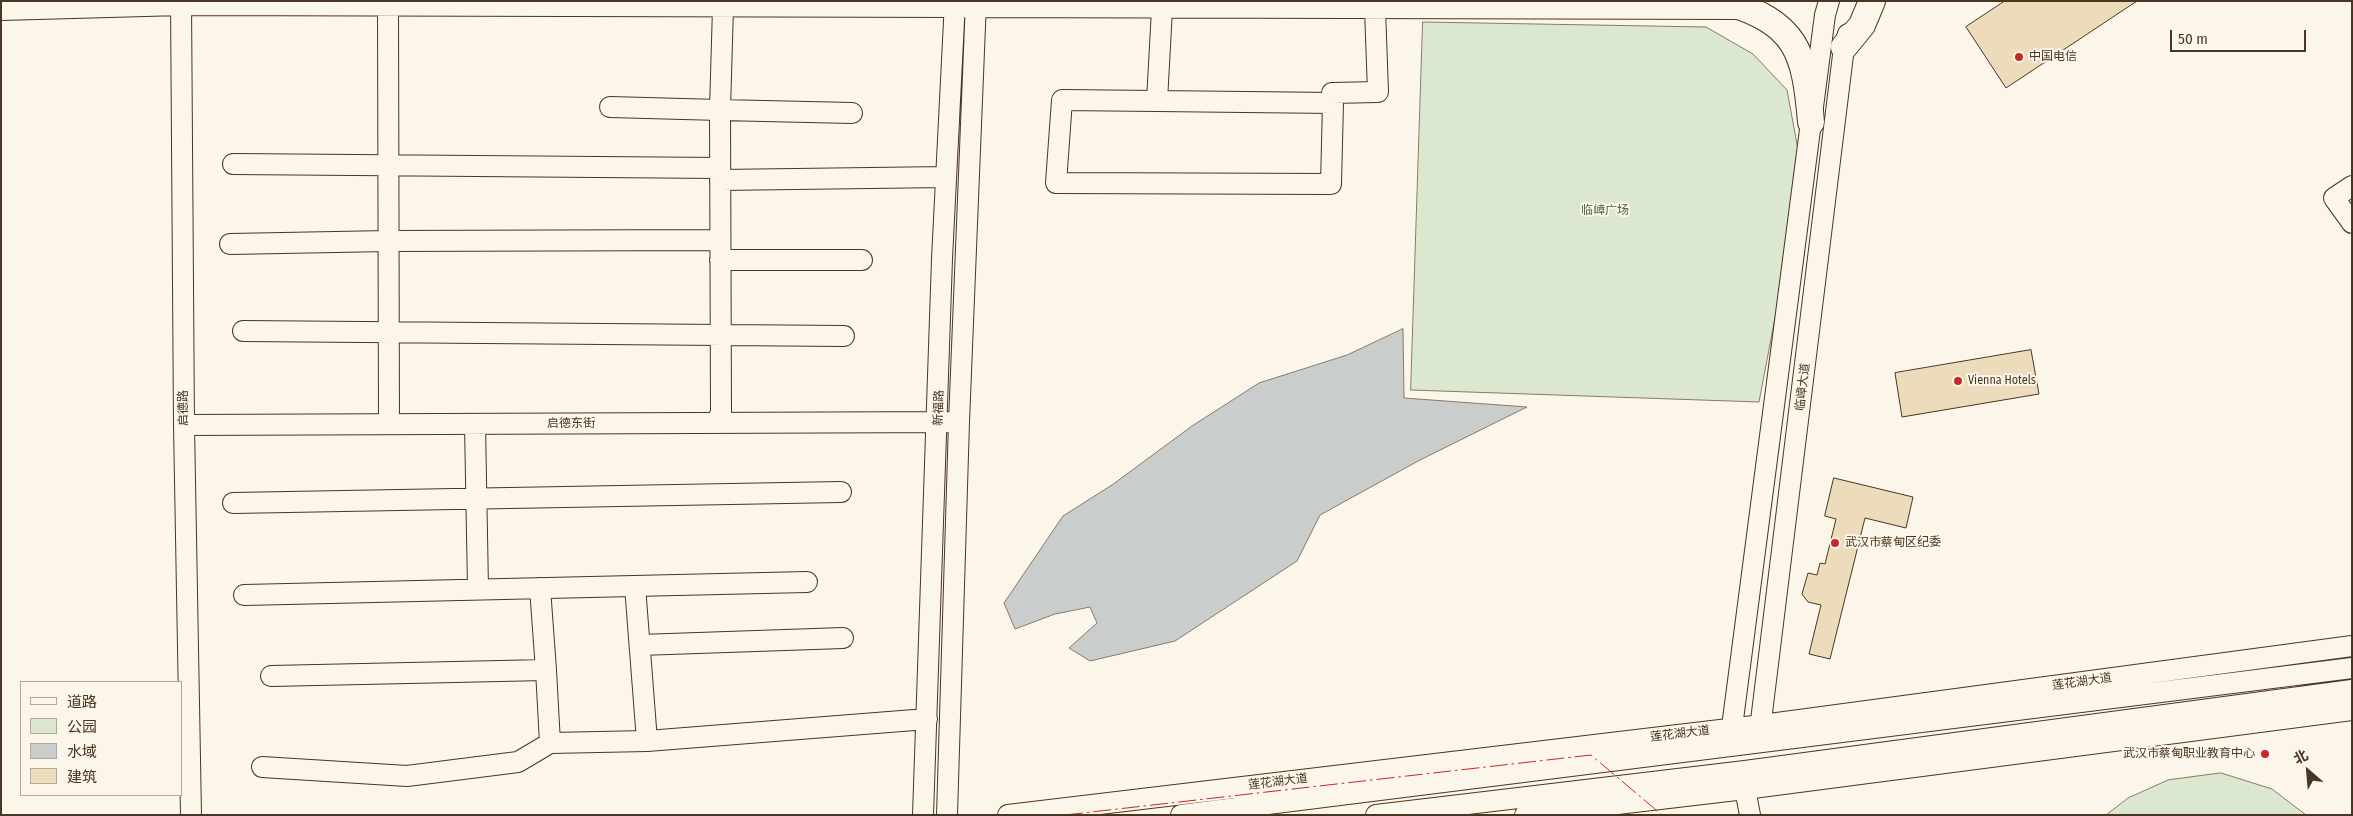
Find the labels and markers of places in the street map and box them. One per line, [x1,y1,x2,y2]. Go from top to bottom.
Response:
place label: 中国电信 [2029,50,2077,64]
marker: 中国电信 [2013,51,2025,63]
place label: Vienna Hotels [1968,374,2036,388]
marker: Vienna Hotels [1952,375,1964,387]
place label: 武汉市蔡甸区纪委 [1845,536,1941,550]
marker: 武汉市蔡甸区纪委 [1829,537,1841,549]
place label: 武汉市蔡甸职业教育中心 [2123,747,2255,761]
marker: 武汉市蔡甸职业教育中心 [2259,748,2271,760]

